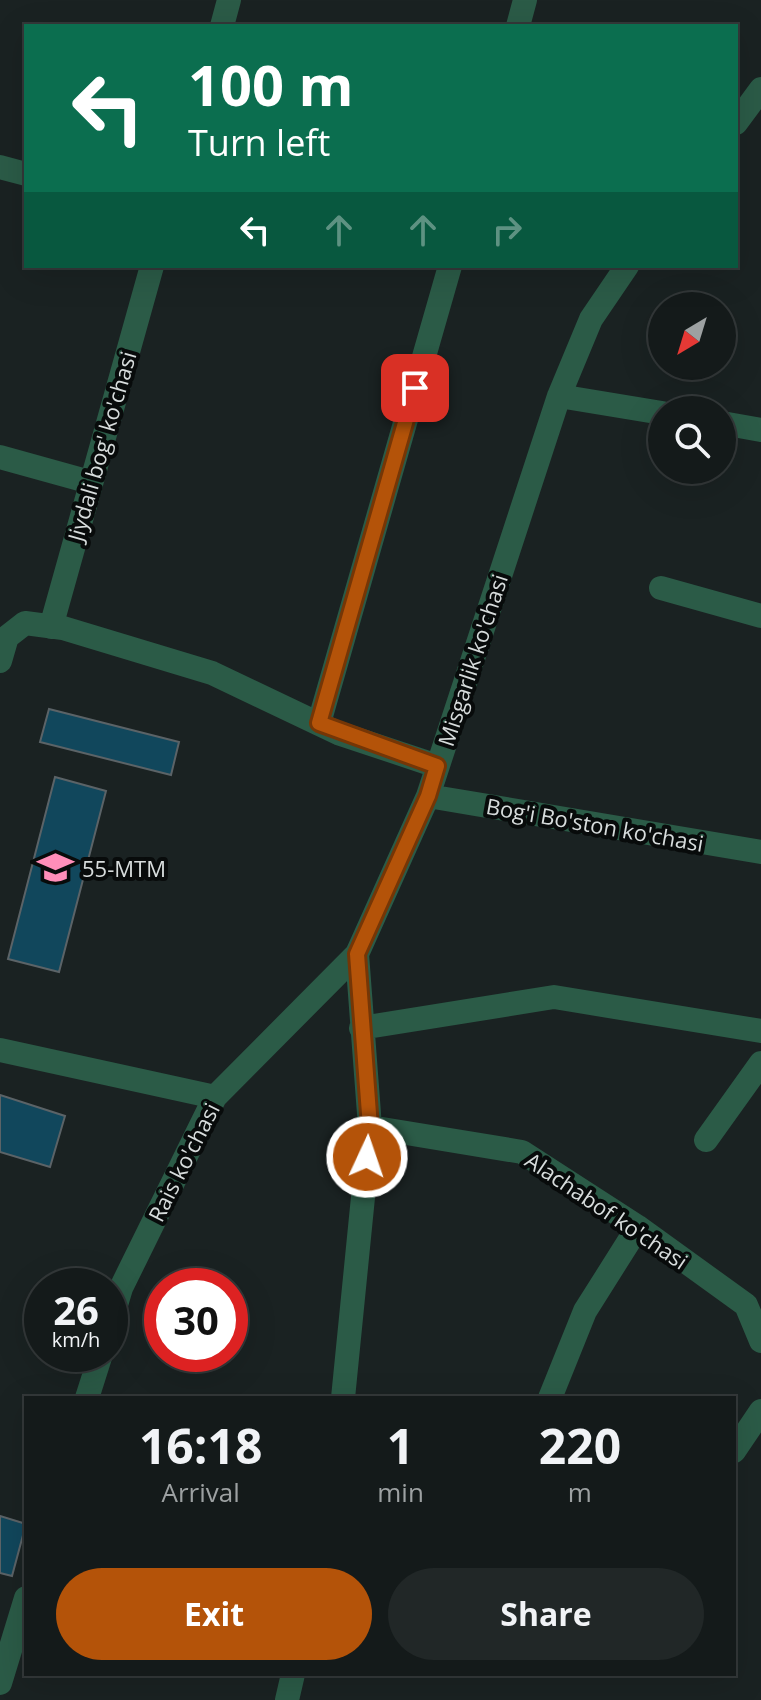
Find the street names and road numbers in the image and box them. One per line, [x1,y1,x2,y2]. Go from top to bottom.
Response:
street label: Jiydali bog' ko'chasi [59,348,142,546]
street label: Misgarlik ko'chasi [430,570,514,750]
street label: Bog'i Bo'ston ko'chasi [484,790,706,858]
street label: Rais ko'chasi [140,1098,226,1226]
street label: Alachabof ko'chasi [520,1145,694,1275]

